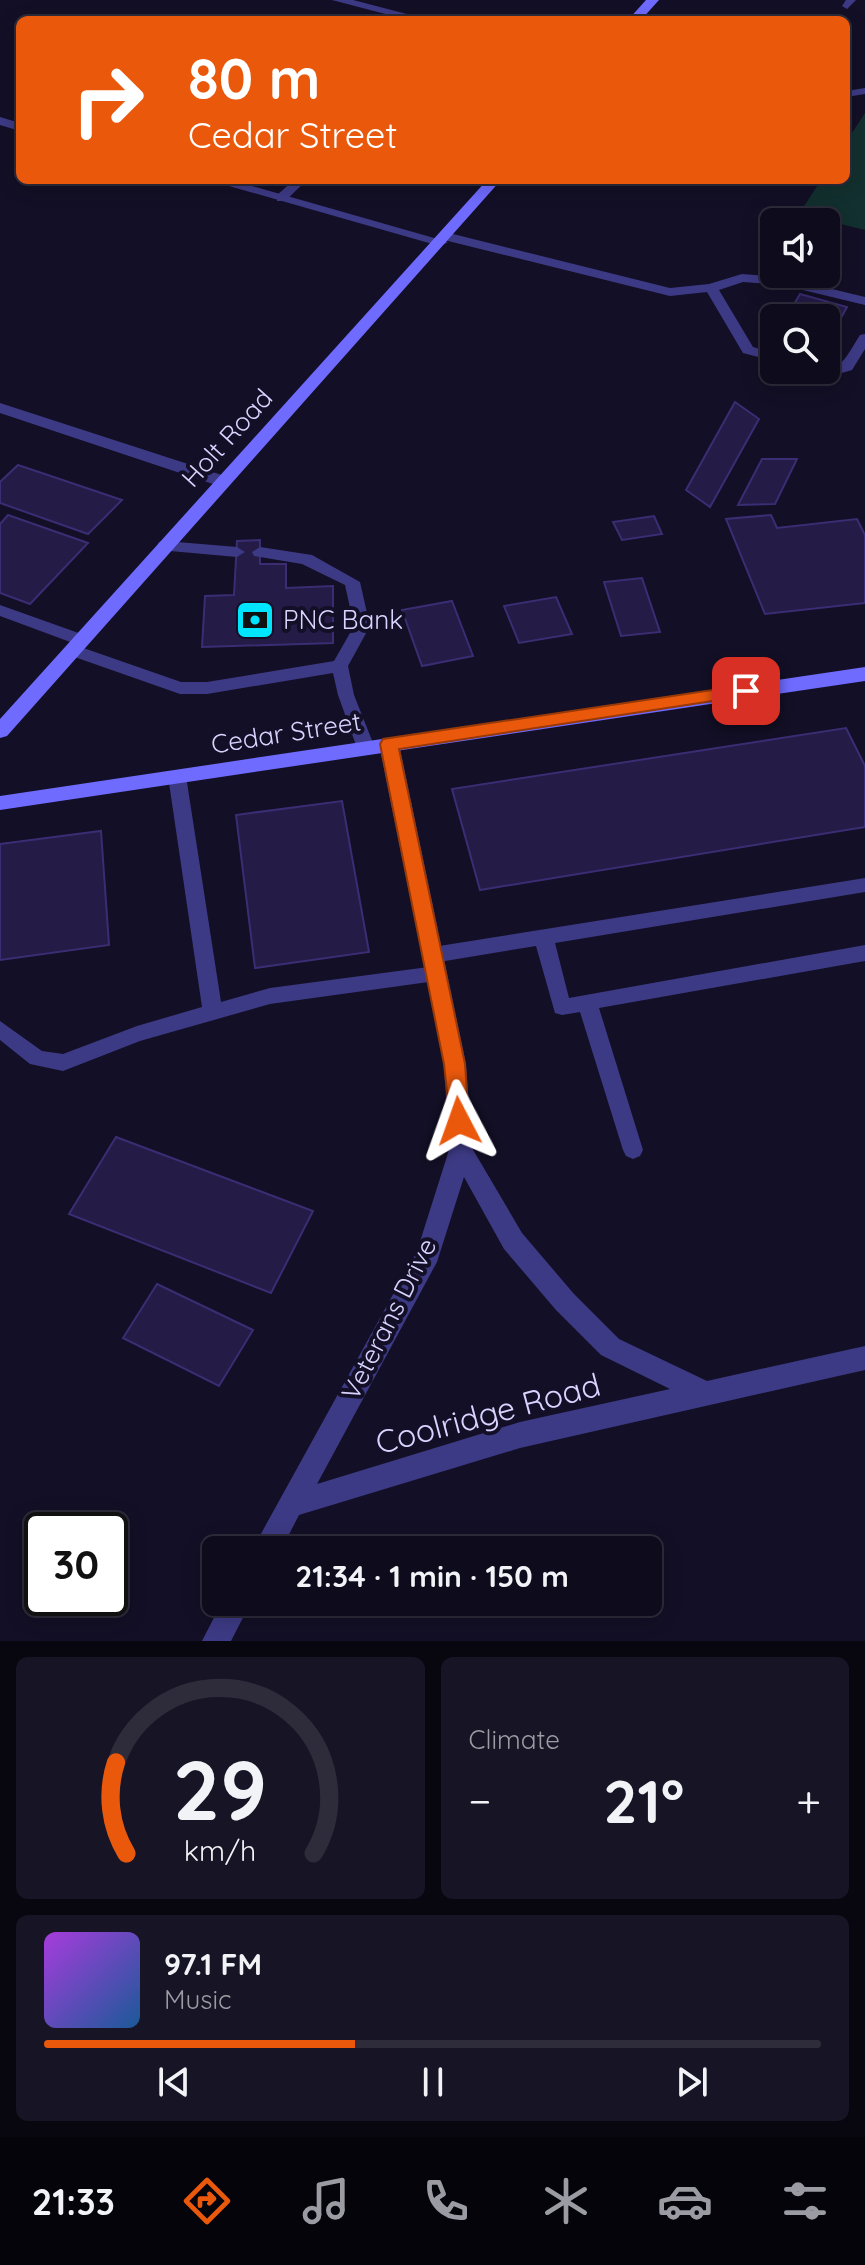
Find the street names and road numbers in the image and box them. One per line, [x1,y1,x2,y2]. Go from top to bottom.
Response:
street label: Holt Road [174,382,279,494]
street label: Cedar Street [209,704,363,761]
street label: Veterans Drive [334,1232,443,1405]
street label: Coolridge Road [371,1364,604,1462]

